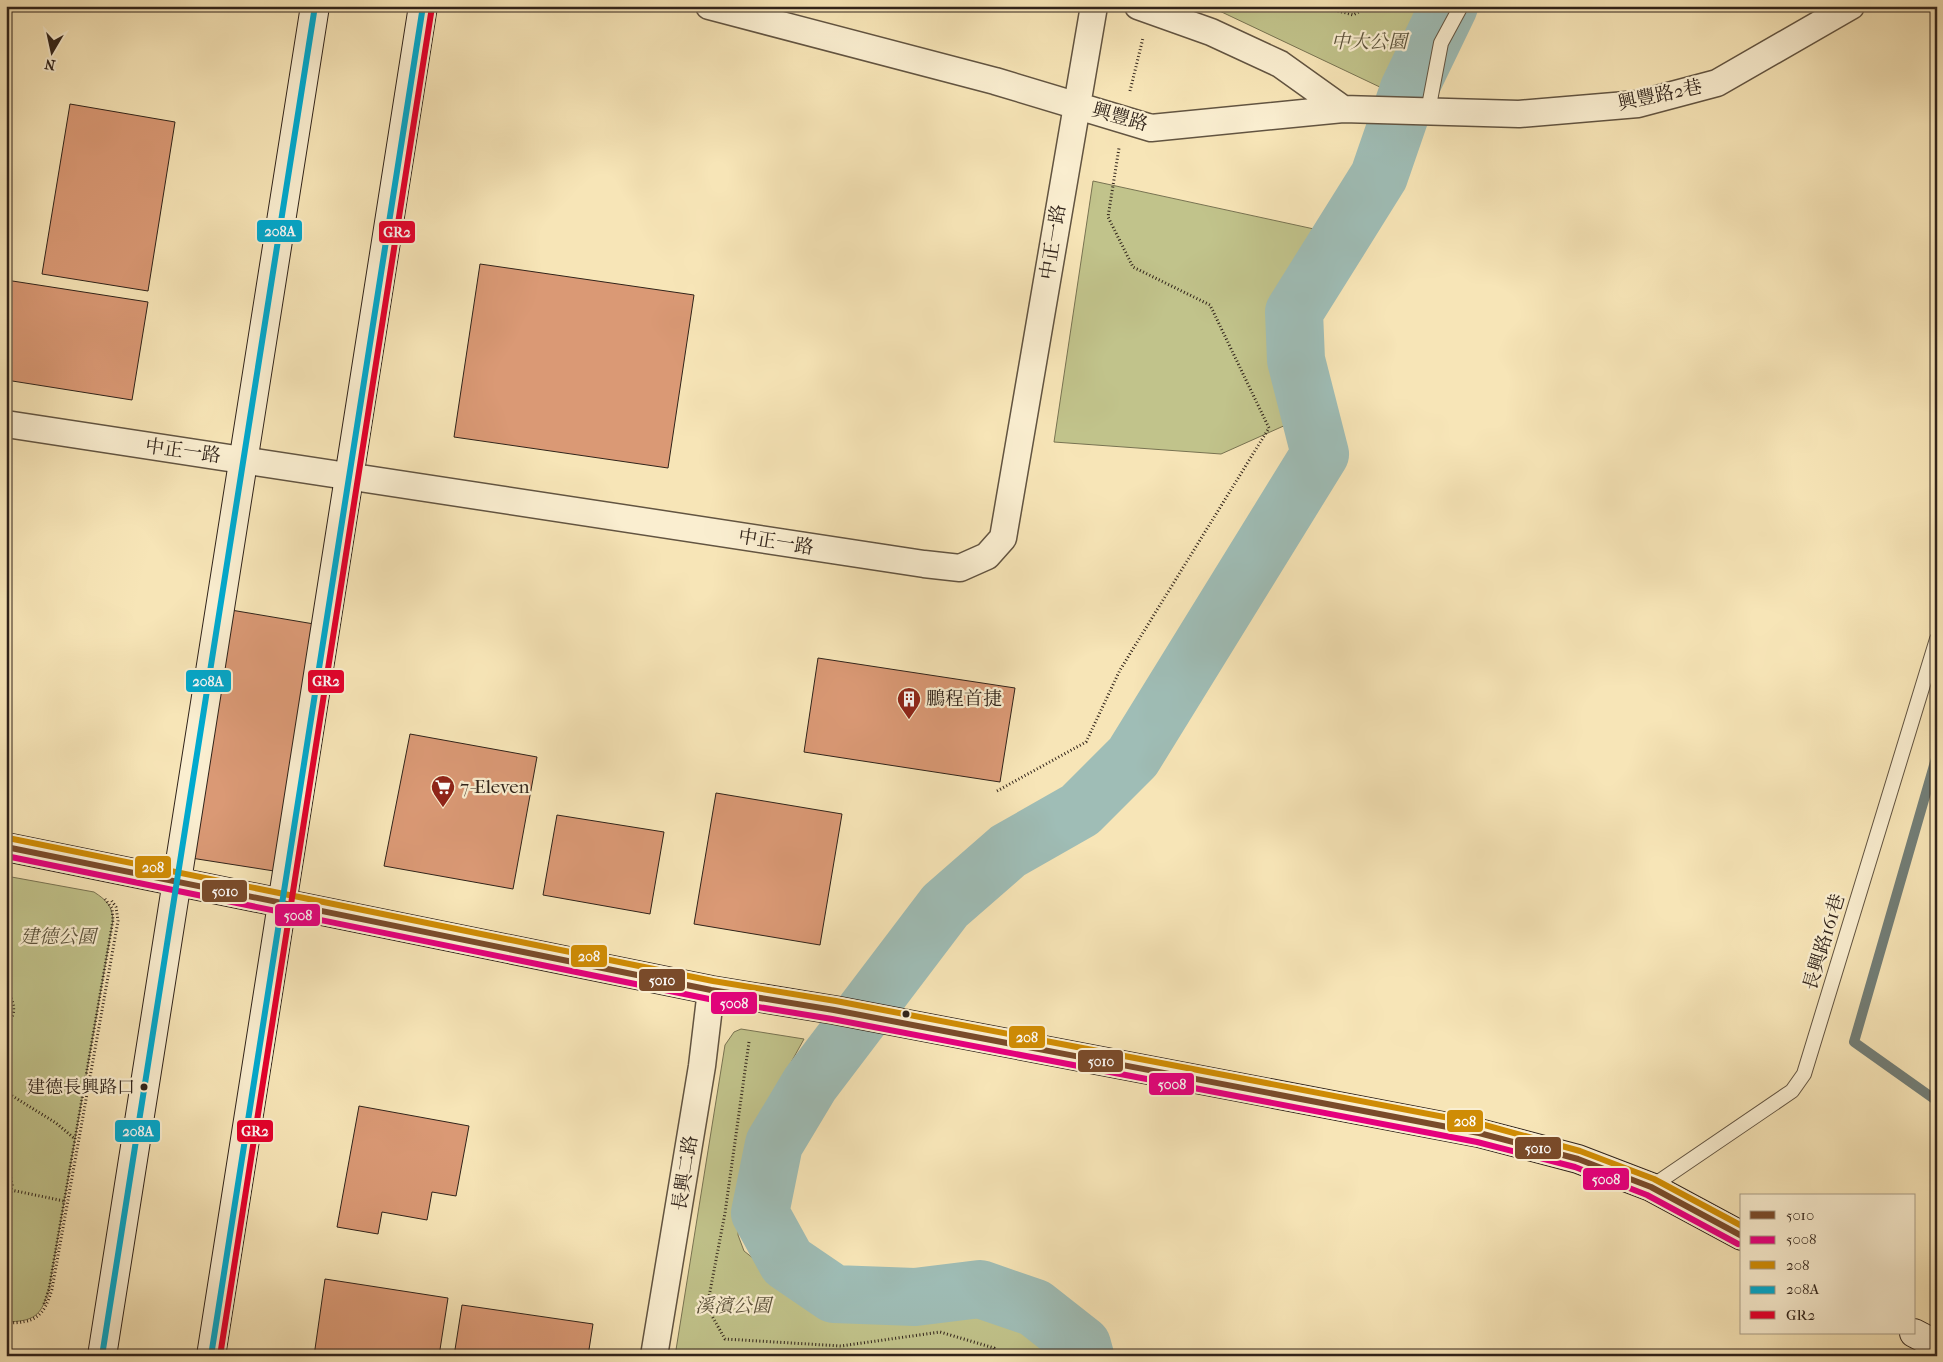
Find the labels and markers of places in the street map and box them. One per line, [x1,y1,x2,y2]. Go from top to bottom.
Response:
building icon: 鵬程首捷 [896,686,922,720]
place label: 鵬程首捷 [926,688,1002,710]
supermarket icon: 7-Eleven [430,774,456,808]
place label: 7-Eleven [460,776,530,798]
unlabelled marker [901,1009,911,1019]
place label: 建德長興路口 [27,1077,135,1098]
marker: 建德長興路口 [139,1082,149,1092]

